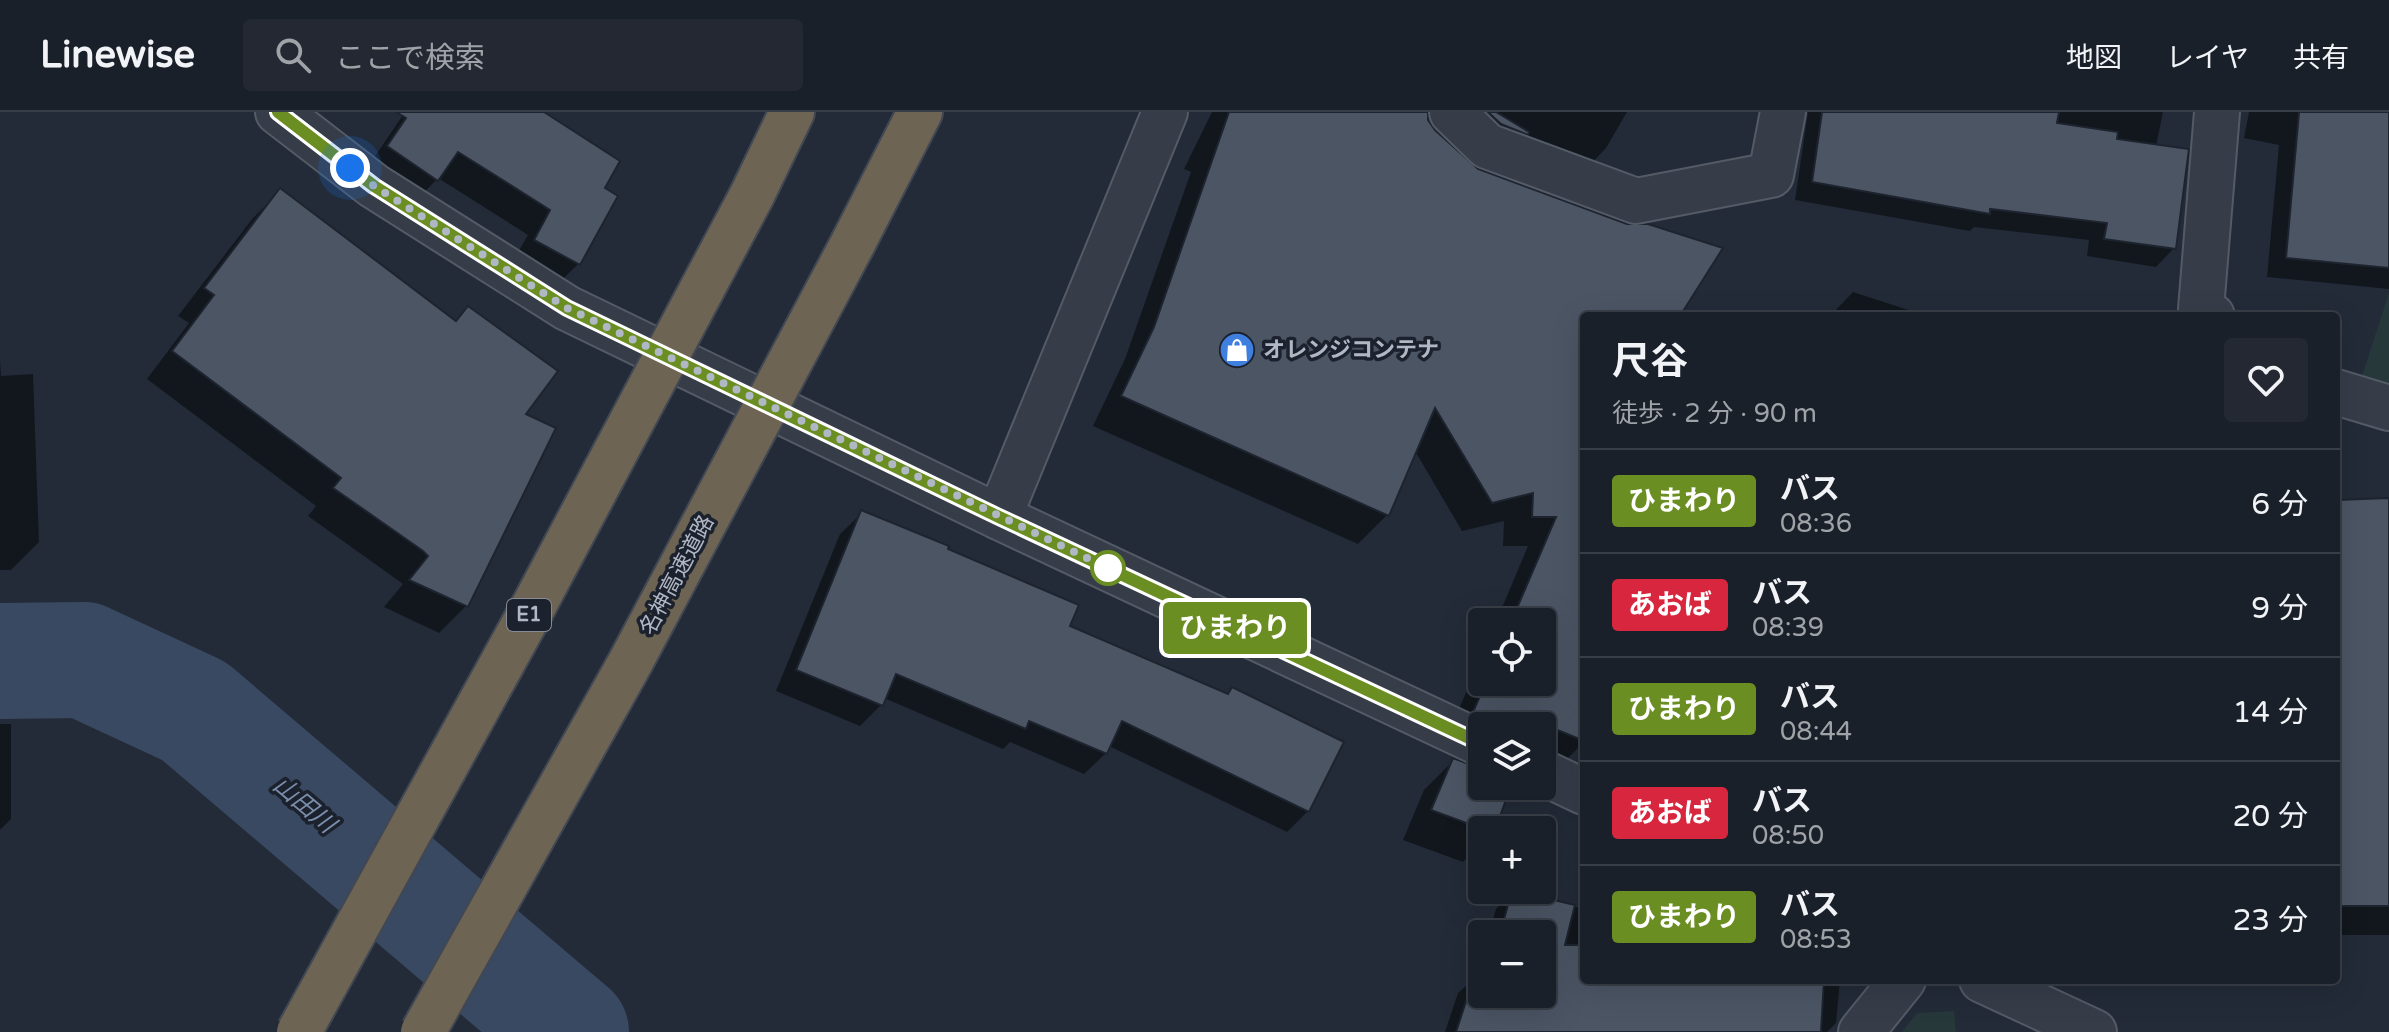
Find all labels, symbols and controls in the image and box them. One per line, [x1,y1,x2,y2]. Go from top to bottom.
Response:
search box [243,19,803,91]
text: Linewise [40,32,195,78]
icon: search [271,33,315,77]
text: ここで検索 [335,40,485,77]
text: 地図 [2066,41,2122,75]
text: レイヤ [2166,41,2249,75]
text: 共有 [2293,41,2349,75]
your location [330,148,370,188]
shop icon: オレンジコンテナ [1218,331,1256,369]
place label: オレンジコンテナ [1263,337,1439,363]
button: heart [2224,338,2308,422]
text: 尺谷 [1612,339,1688,385]
text: 徒歩 · 2 分 · 90 m [1612,398,1817,429]
text: バス [1780,471,1840,508]
text: ひまわり [1628,484,1740,518]
text: 6 分 [2251,486,2308,523]
text: 08:36 [1780,508,1852,539]
street label: 名神高速道路 [635,511,719,639]
unlabelled marker [1091,551,1125,585]
text: バス [1752,575,1812,612]
text: あおば [1628,588,1712,622]
text: 9 分 [2251,590,2308,627]
road number: E1 [507,599,551,631]
line badge: ひまわり [1179,602,1291,654]
map controls [1468,608,1556,1008]
button: locate [1468,608,1556,696]
text: ひまわり [1179,611,1291,645]
text: 08:39 [1752,612,1824,643]
text: バス [1780,679,1840,716]
text: ひまわり [1628,692,1740,726]
text: 14 分 [2233,694,2308,731]
button: layers [1468,712,1556,800]
text: 08:44 [1780,716,1852,747]
water label: 山田川 [267,771,343,841]
text: バス [1752,783,1812,820]
text: あおば [1628,796,1712,830]
text: 20 分 [2233,798,2308,835]
button: + [1468,816,1556,904]
text: 08:50 [1752,820,1824,851]
text: バス [1780,887,1840,924]
text: ひまわり [1628,900,1740,934]
text: 23 分 [2233,902,2308,939]
button: − [1468,920,1556,1008]
text: 08:53 [1780,924,1852,955]

